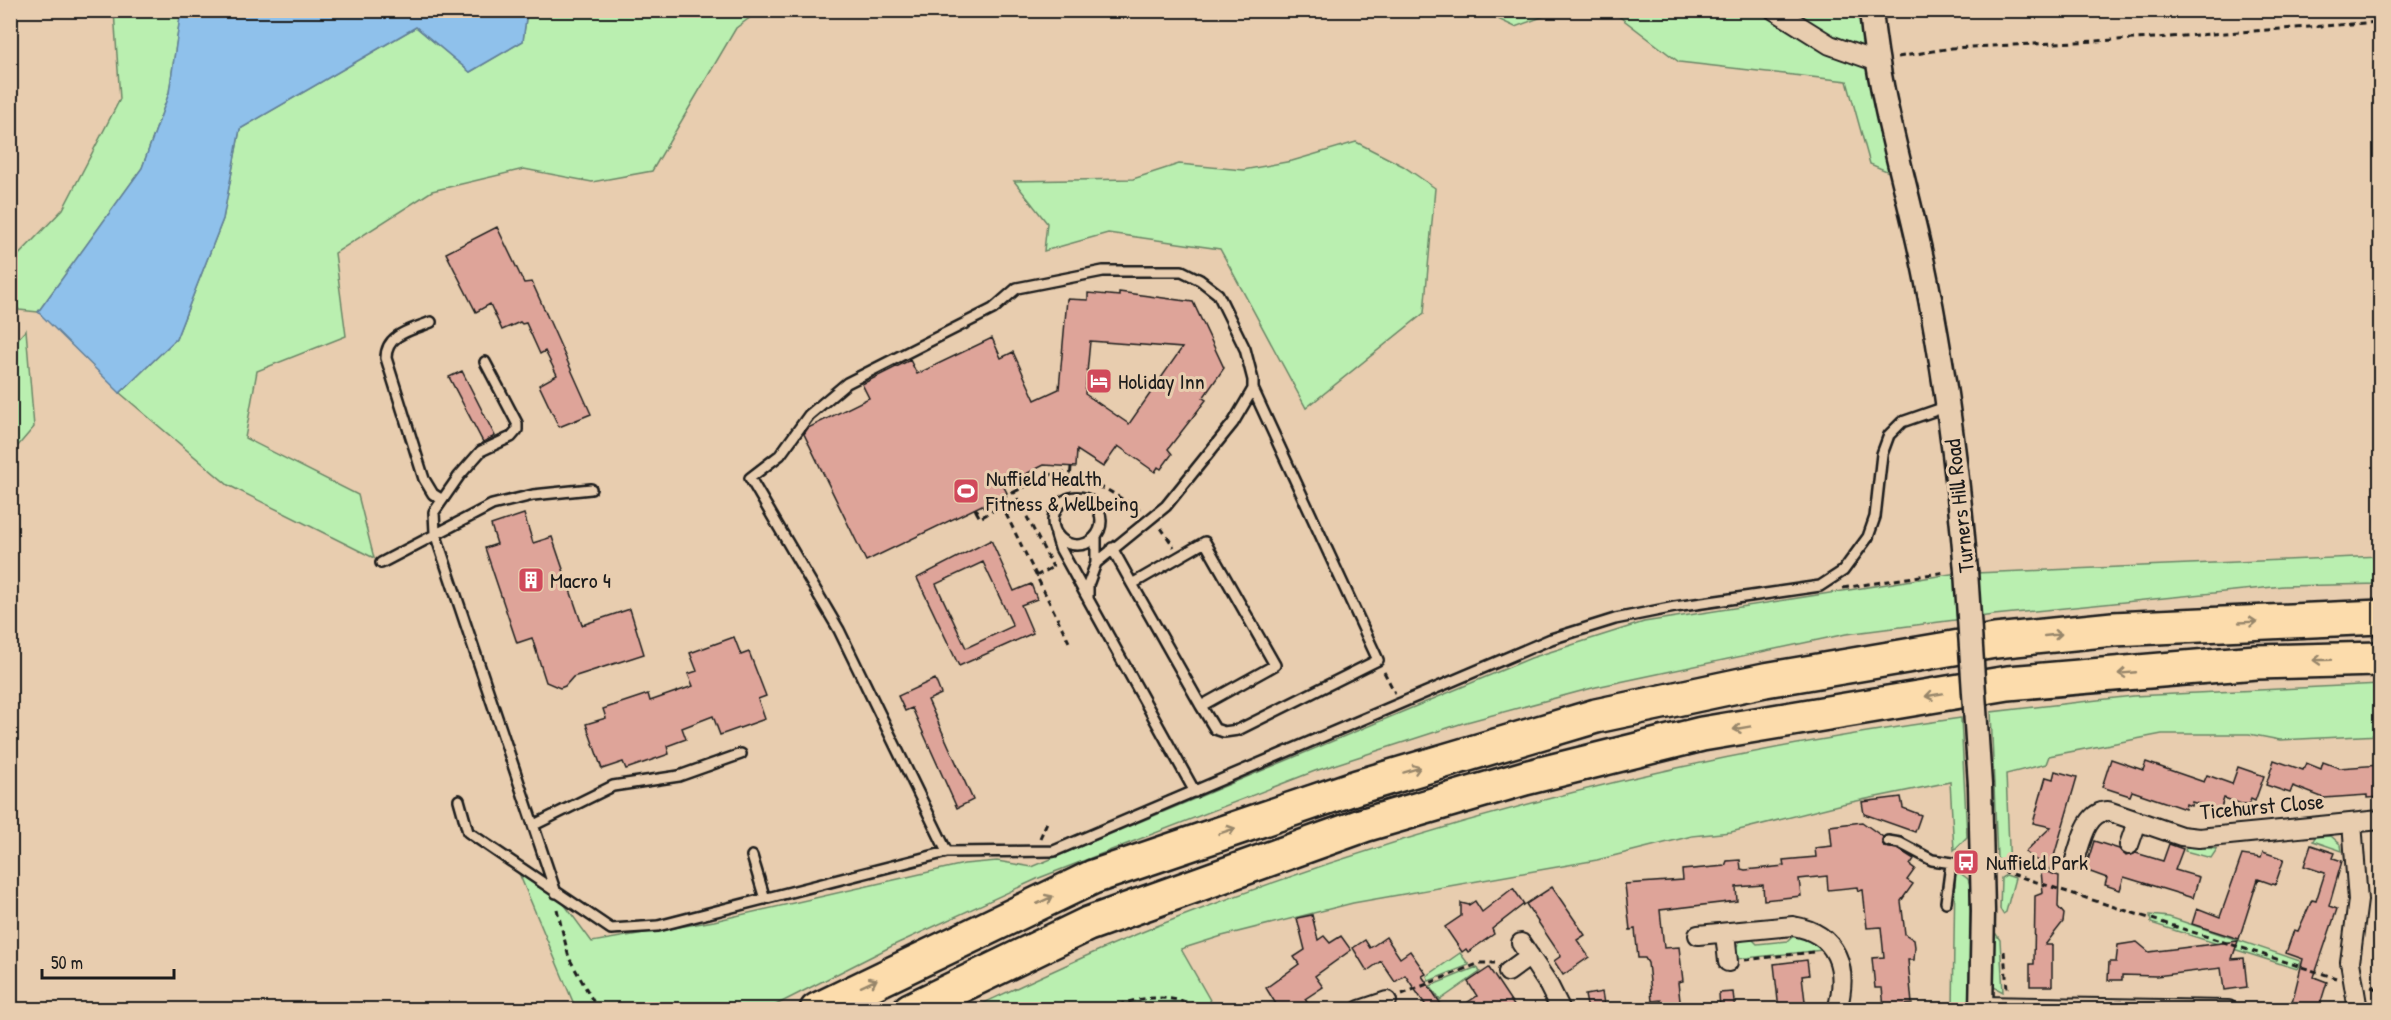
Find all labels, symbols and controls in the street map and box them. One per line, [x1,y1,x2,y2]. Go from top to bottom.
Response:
hotel icon: Holiday Inn [1084,366,1114,396]
place label: Holiday Inn [1118,366,1205,396]
street label: Turners Hill Road [1937,437,1981,574]
place label: Nuffield Health Fitness & Wellbeing [985,463,1138,518]
sports icon: Nuffield Health Fitness & Wellbeing [951,476,981,506]
building icon: Macro 4 [516,565,546,595]
place label: Macro 4 [550,565,611,595]
one-way arrow [2237,616,2257,627]
one-way arrow [2043,629,2062,640]
one-way arrow [2313,655,2333,666]
one-way arrow [2118,668,2138,679]
one-way arrow [1925,690,1944,701]
one-way arrow [1732,722,1752,733]
one-way arrow [1403,764,1422,775]
street label: Ticehurst Close [2199,786,2325,826]
one-way arrow [1217,825,1236,836]
bus stop icon: Nuffield Park [1951,847,1981,877]
place label: Nuffield Park [1986,847,2088,877]
one-way arrow [1036,893,1054,905]
scale bar [42,942,174,980]
text: 50 m [51,950,83,975]
one-way arrow [859,976,877,988]

